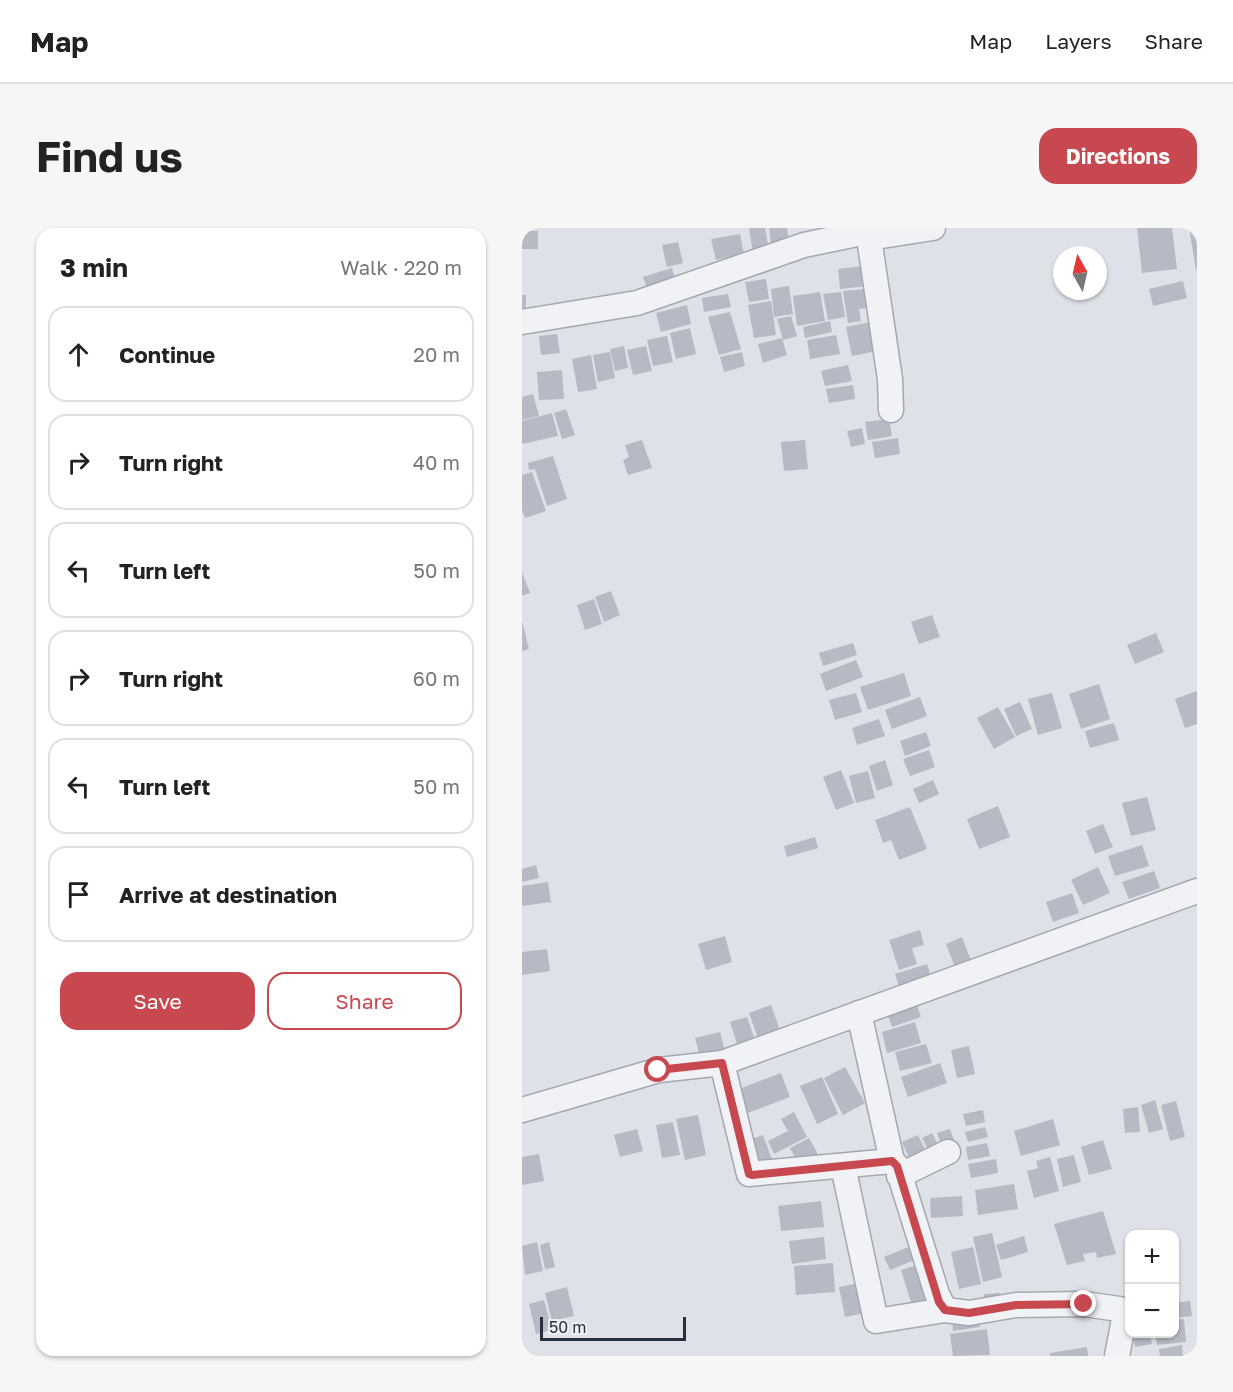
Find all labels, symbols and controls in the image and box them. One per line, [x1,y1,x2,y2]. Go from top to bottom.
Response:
text: Map [30,25,88,58]
text: Map [969,28,1012,54]
text: Layers [1045,28,1112,54]
text: Share [1145,28,1203,54]
button: Directions [1039,128,1197,184]
text: Find us [36,131,183,181]
north arrow [1053,246,1107,300]
text: 3 min [60,252,128,283]
text: Walk · 220 m [340,255,462,279]
icon: ahead [62,338,95,371]
text: Continue [119,341,215,368]
text: 20 m [413,342,460,366]
icon: right [62,446,95,479]
text: Turn right [119,449,223,476]
text: 40 m [413,450,460,474]
icon: left [62,554,95,587]
text: Turn left [119,557,210,584]
text: 50 m [413,558,460,582]
icon: right [62,662,95,695]
text: Turn right [119,665,223,692]
text: 60 m [413,666,460,690]
icon: left [62,770,95,803]
text: Turn left [119,773,210,800]
text: 50 m [413,774,460,798]
icon: arrive [62,878,95,911]
text: Arrive at destination [119,881,337,908]
button: Save [60,972,255,1030]
button: Share [267,972,462,1030]
route start [644,1056,670,1082]
map controls [1125,1230,1179,1338]
button: + [1125,1230,1179,1284]
button: − [1125,1284,1179,1338]
route end [1070,1290,1096,1316]
scale bar [540,1314,686,1342]
text: 50 m [549,1317,586,1337]

